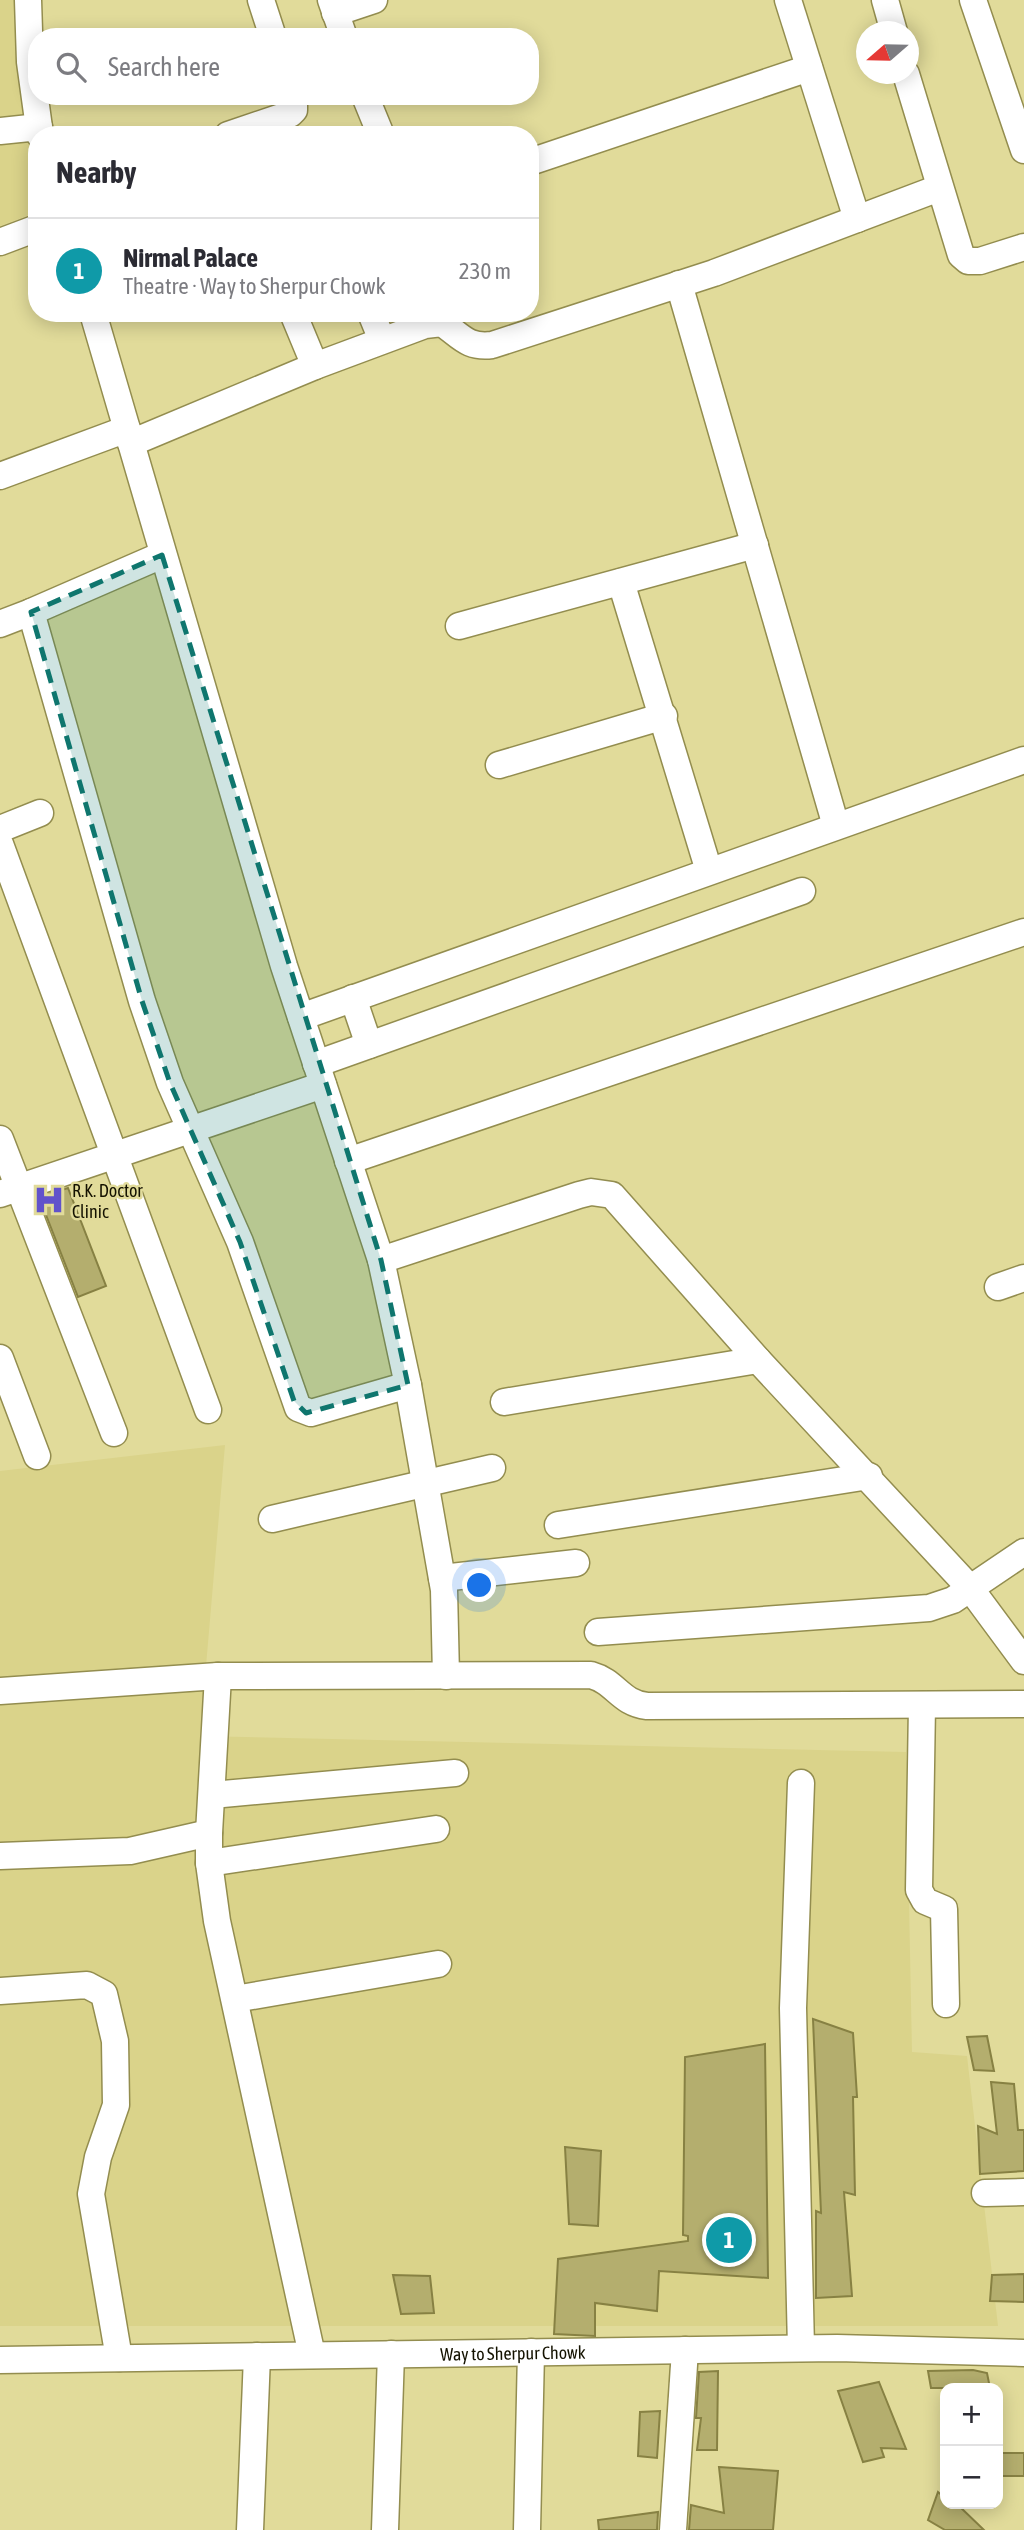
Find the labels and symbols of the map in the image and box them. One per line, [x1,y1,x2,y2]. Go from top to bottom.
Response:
north arrow [856,21,919,84]
place label: R.K. Doctor Clinic [72,1180,143,1222]
hospital icon: R.K. Doctor Clinic [32,1183,66,1217]
your location [462,1568,496,1602]
pin: 1 [706,2214,752,2266]
street label: Way to Sherpur Chowk [440,2341,586,2364]

